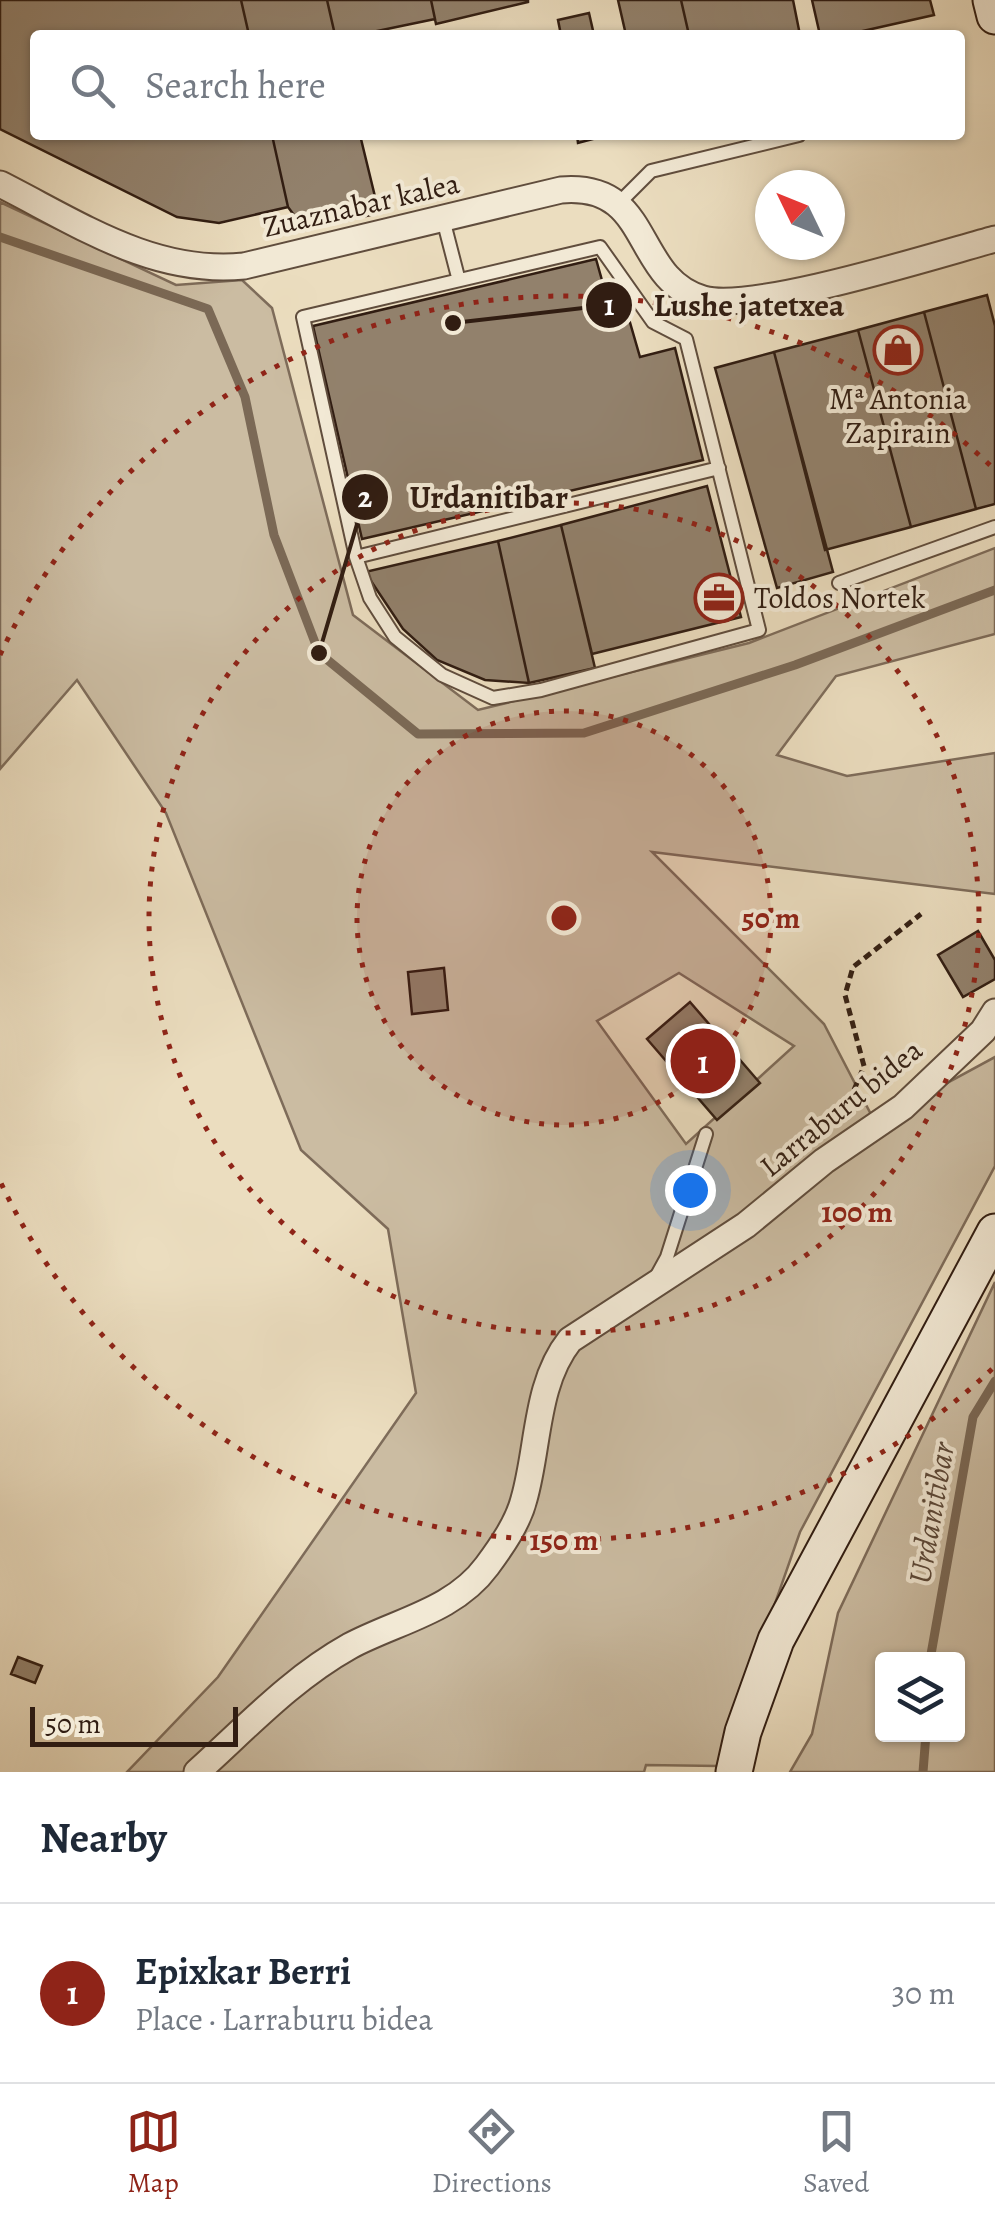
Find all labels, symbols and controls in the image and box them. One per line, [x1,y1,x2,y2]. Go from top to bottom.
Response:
search box [30,30,965,140]
icon: search [65,58,120,113]
text: Search here [145,59,326,111]
street label: Zuaznabar kalea [259,163,463,247]
north arrow [755,170,845,260]
callout: Lushe jatetxea [584,274,865,336]
text: Lushe jatetxea [653,283,845,327]
text: 1 [604,285,615,325]
shop icon: Mª Antonia Zapirain [872,324,924,376]
place label: Mª Antonia Zapirain [829,379,967,453]
callout: Urdanitibar [340,466,588,528]
text: Urdanitibar [410,475,568,519]
text: 2 [358,477,373,517]
office icon: Toldos Nortek [693,572,745,624]
place label: Toldos Nortek [754,578,926,618]
text: 50 m [742,898,800,938]
centre of rings [546,900,582,936]
pin: 1 [670,1024,736,1098]
street label: Larraburu bidea [751,1030,931,1186]
your location [665,1165,716,1216]
text: 100 m [821,1192,893,1232]
water label: Urdanitibar [897,1438,965,1587]
text: 150 m [530,1520,599,1560]
map controls [875,1652,965,1742]
button: layers [875,1652,965,1742]
scale bar [30,1702,238,1746]
text: 50 m [45,1705,101,1743]
text: Nearby [40,1809,167,1866]
text: Epixkar Berri [135,1945,351,1997]
text: 1 [67,1971,78,2015]
text: 30 m [892,1971,955,2015]
text: Place · Larraburu bidea [135,1997,433,2041]
tab: Map [126,2104,181,2202]
tab: Directions [432,2104,552,2202]
tab: Saved [803,2104,869,2202]

